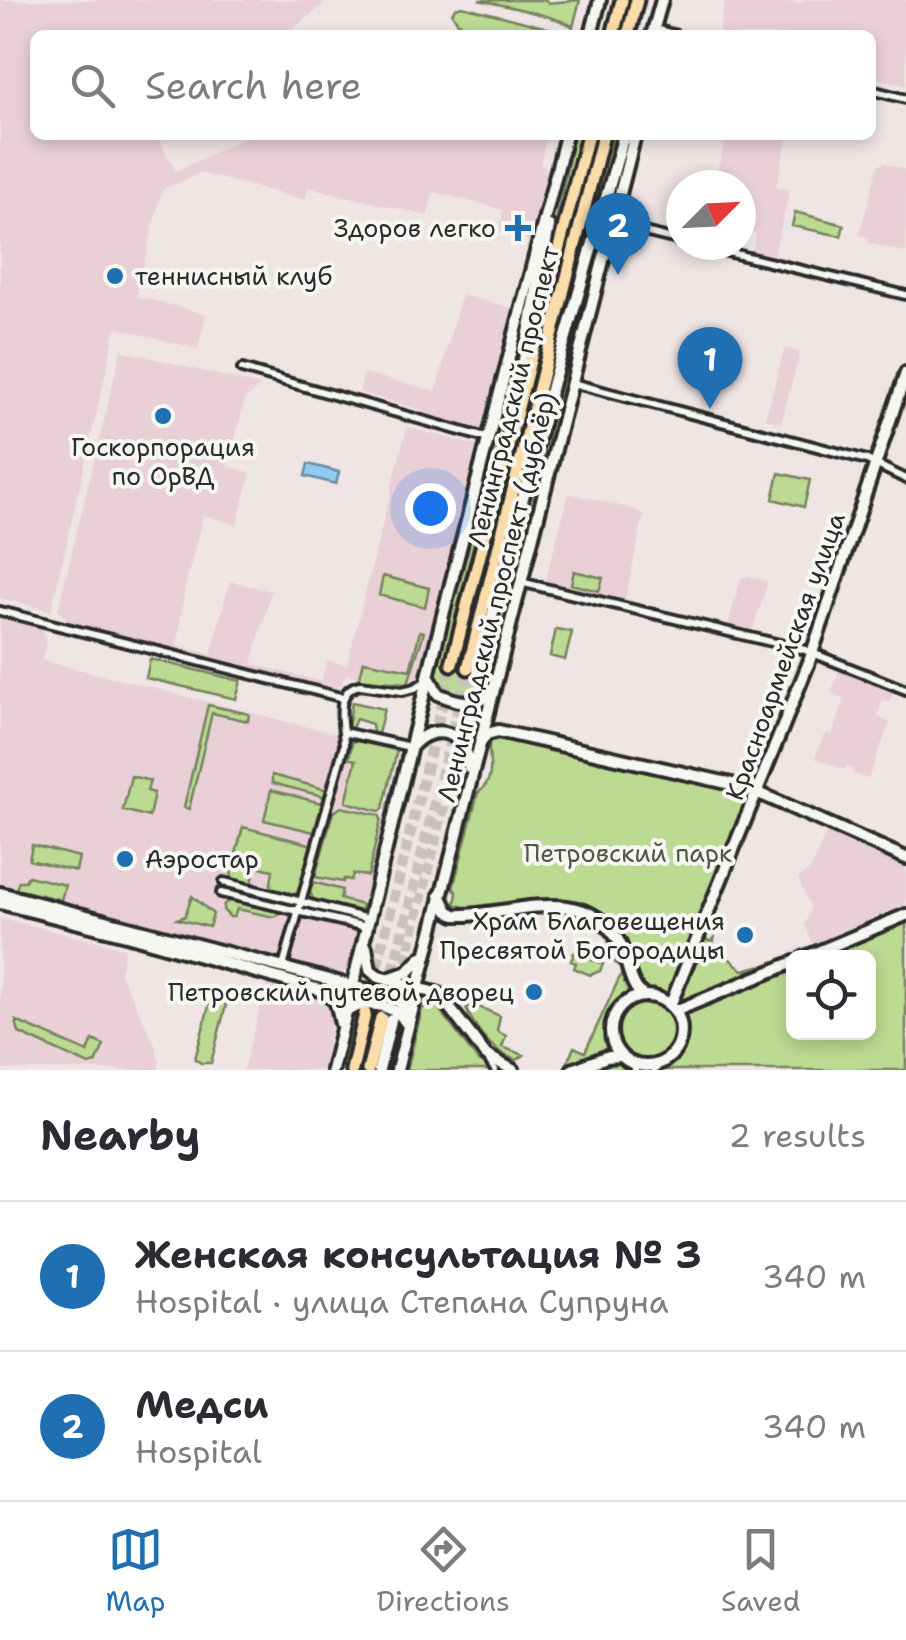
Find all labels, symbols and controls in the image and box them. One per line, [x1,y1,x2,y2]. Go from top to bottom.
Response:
search box [30,30,876,140]
icon: search [65,58,120,113]
text: Search here [145,60,362,111]
north arrow [666,170,756,260]
pin: 2 [586,192,650,275]
place label: Здоров легко [334,211,496,245]
marker: Здоров легко [505,215,531,241]
street label: Ленинградский проспект [459,242,567,550]
place label: теннисный клуб [135,259,332,293]
marker: теннисный клуб [104,265,126,287]
pin: 1 [678,326,742,409]
street label: Ленинградский проспект (дублёр) [429,389,563,805]
marker: Госкорпорация по ОрВД [152,405,174,427]
place label: Госкорпорация по ОрВД [71,430,255,493]
your location [405,483,456,534]
street label: Красноармейская улица [717,507,853,805]
park label: Петровский парк [524,836,732,870]
place label: Аэростар [145,842,259,876]
marker: Аэростар [114,848,136,870]
place label: Храм Благовещения Пресвятой Богородицы [440,904,725,967]
marker: Храм Благовещения Пресвятой Богородицы [734,924,756,946]
map controls [786,950,876,1040]
button: locate [786,950,876,1040]
place label: Петровский путевой дворец [168,975,514,1009]
marker: Петровский путевой дворец [523,981,545,1003]
text: Nearby [40,1107,200,1163]
text: 2 results [729,1114,866,1157]
text: Женская консультация № 3 [135,1229,702,1280]
text: 1 [65,1255,80,1298]
text: 340 m [762,1255,866,1298]
text: Hospital · улица Степана Супруна [135,1280,669,1323]
text: Медси [135,1379,269,1430]
text: 2 [61,1405,84,1448]
text: 340 m [762,1405,866,1448]
text: Hospital [135,1430,262,1473]
tab: Map [106,1522,165,1620]
tab: Directions [376,1522,510,1620]
tab: Saved [721,1522,800,1620]

